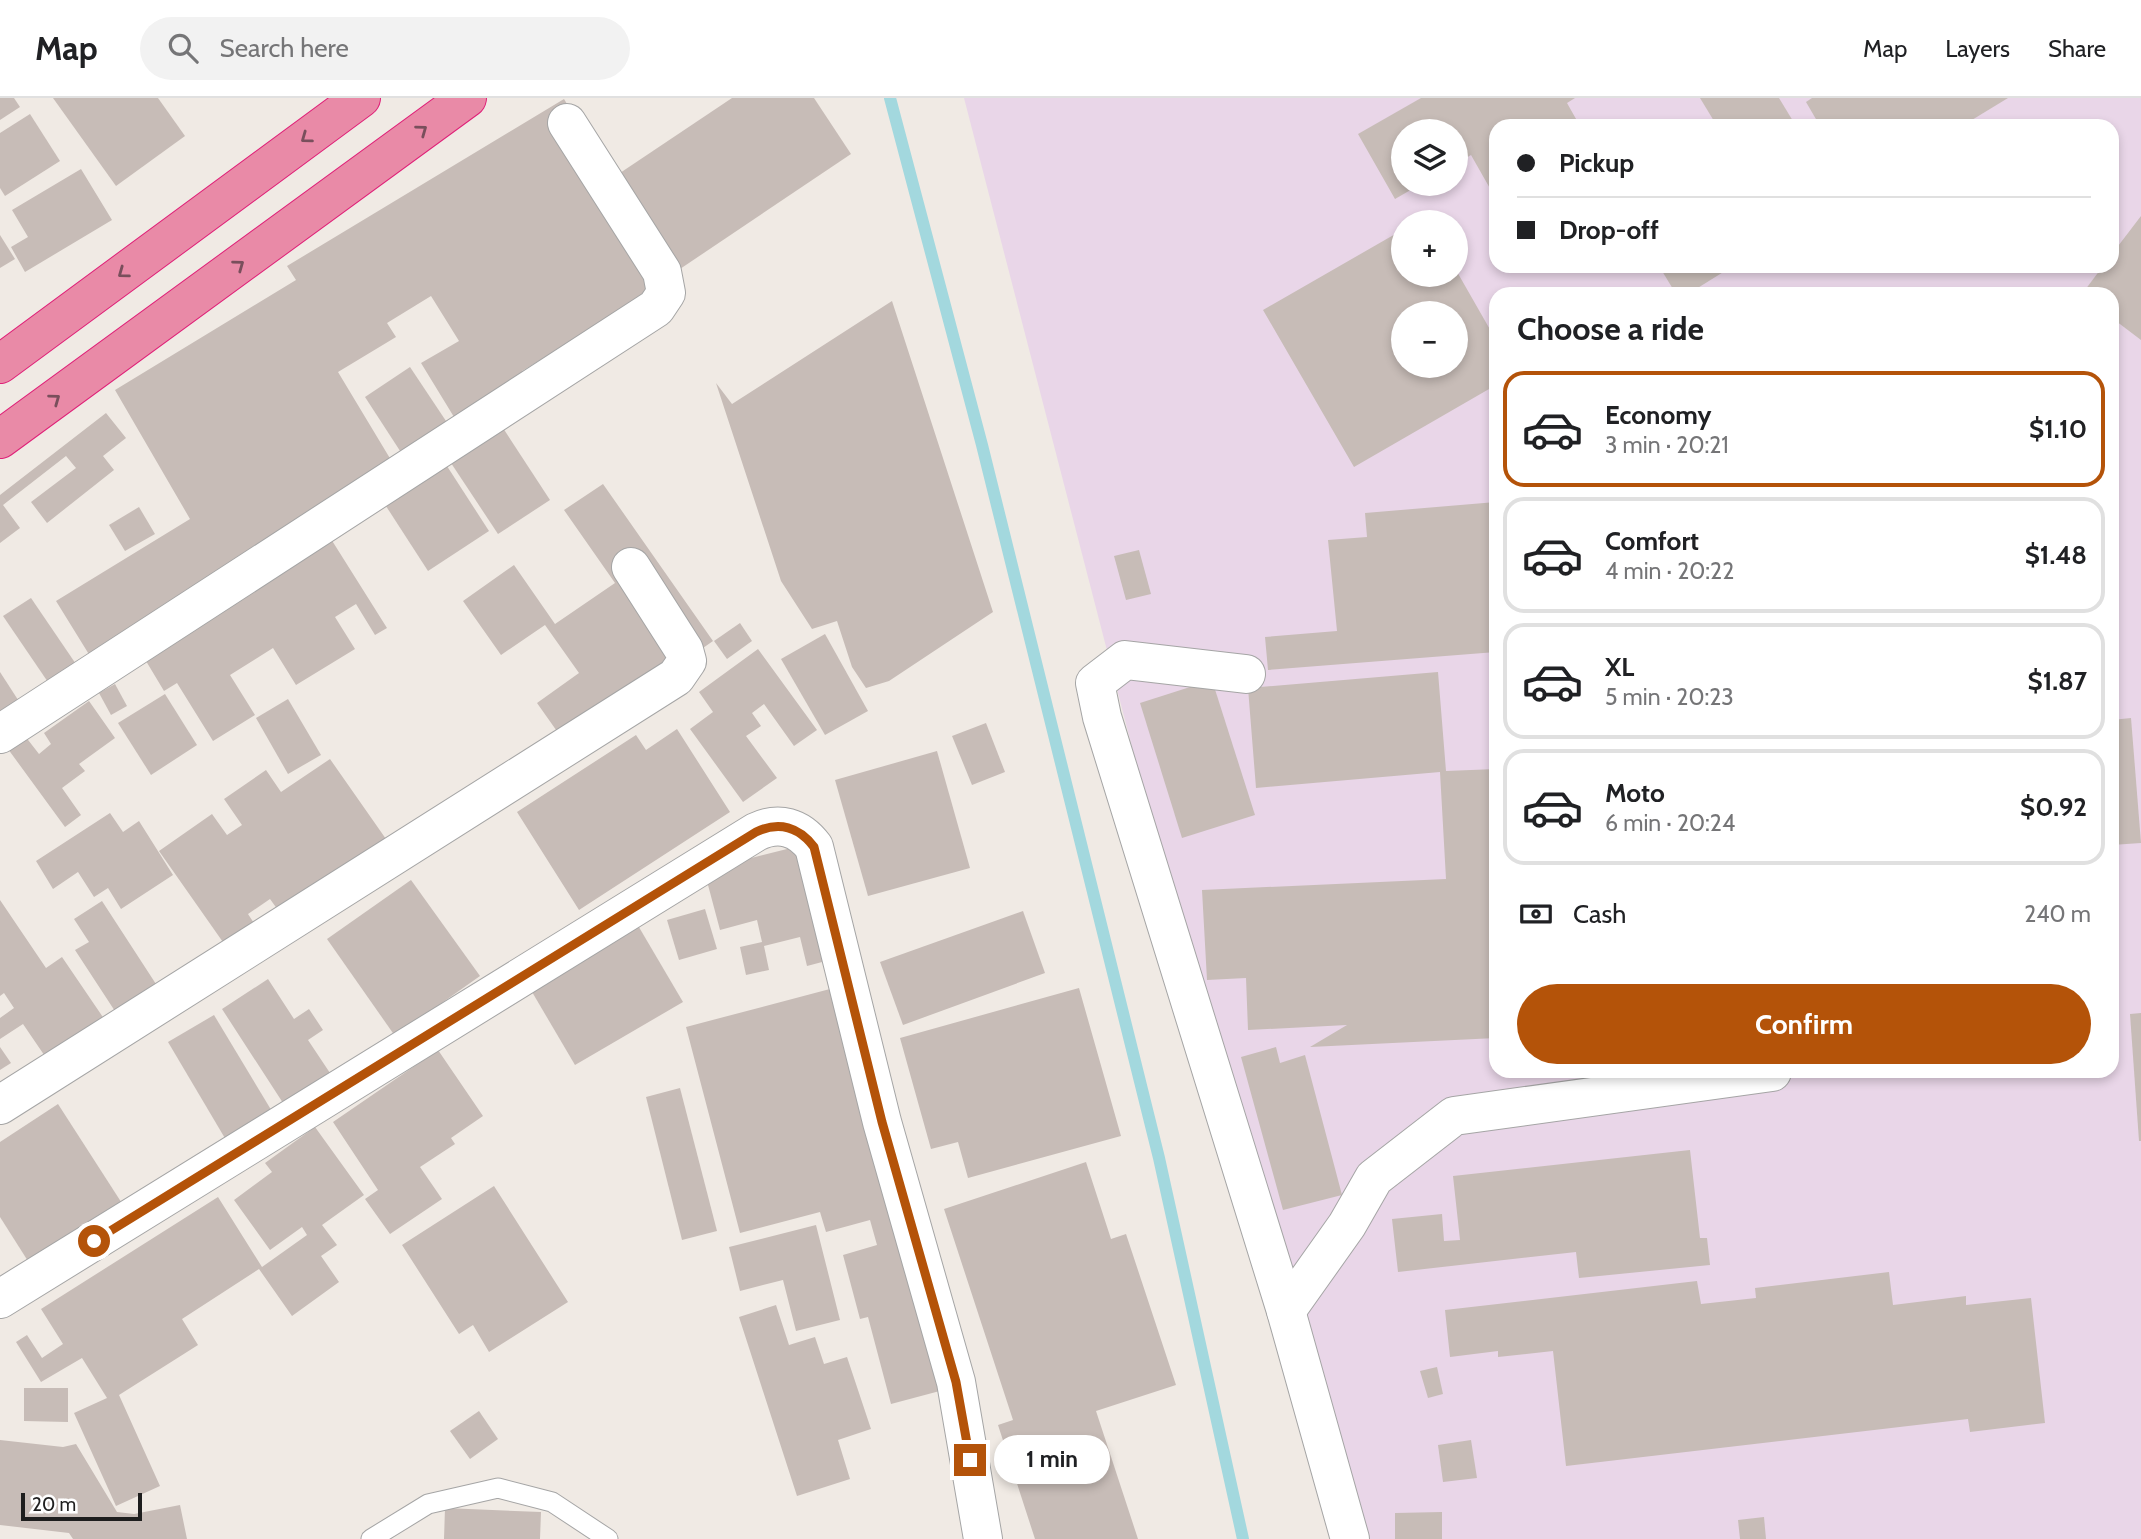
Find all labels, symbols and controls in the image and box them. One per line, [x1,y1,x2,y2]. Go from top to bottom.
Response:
search box [140,17,630,80]
text: Map [35,28,98,68]
icon: search [164,29,202,67]
text: Search here [220,32,349,64]
text: Map [1863,34,1907,63]
text: Layers [1945,34,2010,63]
text: Share [2048,34,2106,63]
map controls [1391,119,1468,378]
button: layers [1391,119,1468,196]
one-way arrow [414,126,427,139]
one-way arrow [301,130,314,143]
text: Pickup [1559,147,1634,179]
button: + [1391,210,1468,287]
text: Drop-off [1559,214,1659,246]
one-way arrow [231,260,244,273]
one-way arrow [118,265,131,277]
button: − [1391,301,1468,378]
text: Choose a ride [1517,309,1704,348]
one-way arrow [47,395,60,407]
icon: car [1521,398,1584,461]
text: Economy [1605,399,1711,431]
text: $1.10 [2029,413,2087,445]
text: 3 min · 20:21 [1605,431,1729,459]
icon: car [1521,524,1584,587]
text: Comfort [1605,525,1699,557]
text: $1.48 [2025,539,2087,571]
text: 4 min · 20:22 [1605,557,1734,585]
icon: car [1521,650,1584,713]
text: XL [1605,651,1634,683]
text: $1.87 [2028,665,2087,697]
text: 5 min · 20:23 [1605,683,1734,711]
icon: car [1521,776,1584,839]
text: Moto [1605,777,1665,809]
text: $0.92 [2020,791,2087,823]
text: 6 min · 20:24 [1605,809,1735,837]
icon: cash [1517,895,1555,933]
text: Cash [1573,898,1626,930]
text: 240 m [2024,900,2091,928]
button: Confirm [1517,984,2091,1064]
route start [78,1225,110,1257]
callout: 1 min [995,1436,1110,1484]
route end [954,1444,986,1476]
text: 1 min [1026,1445,1078,1473]
scale bar [21,1490,142,1522]
text: 20 m [32,1493,76,1516]

